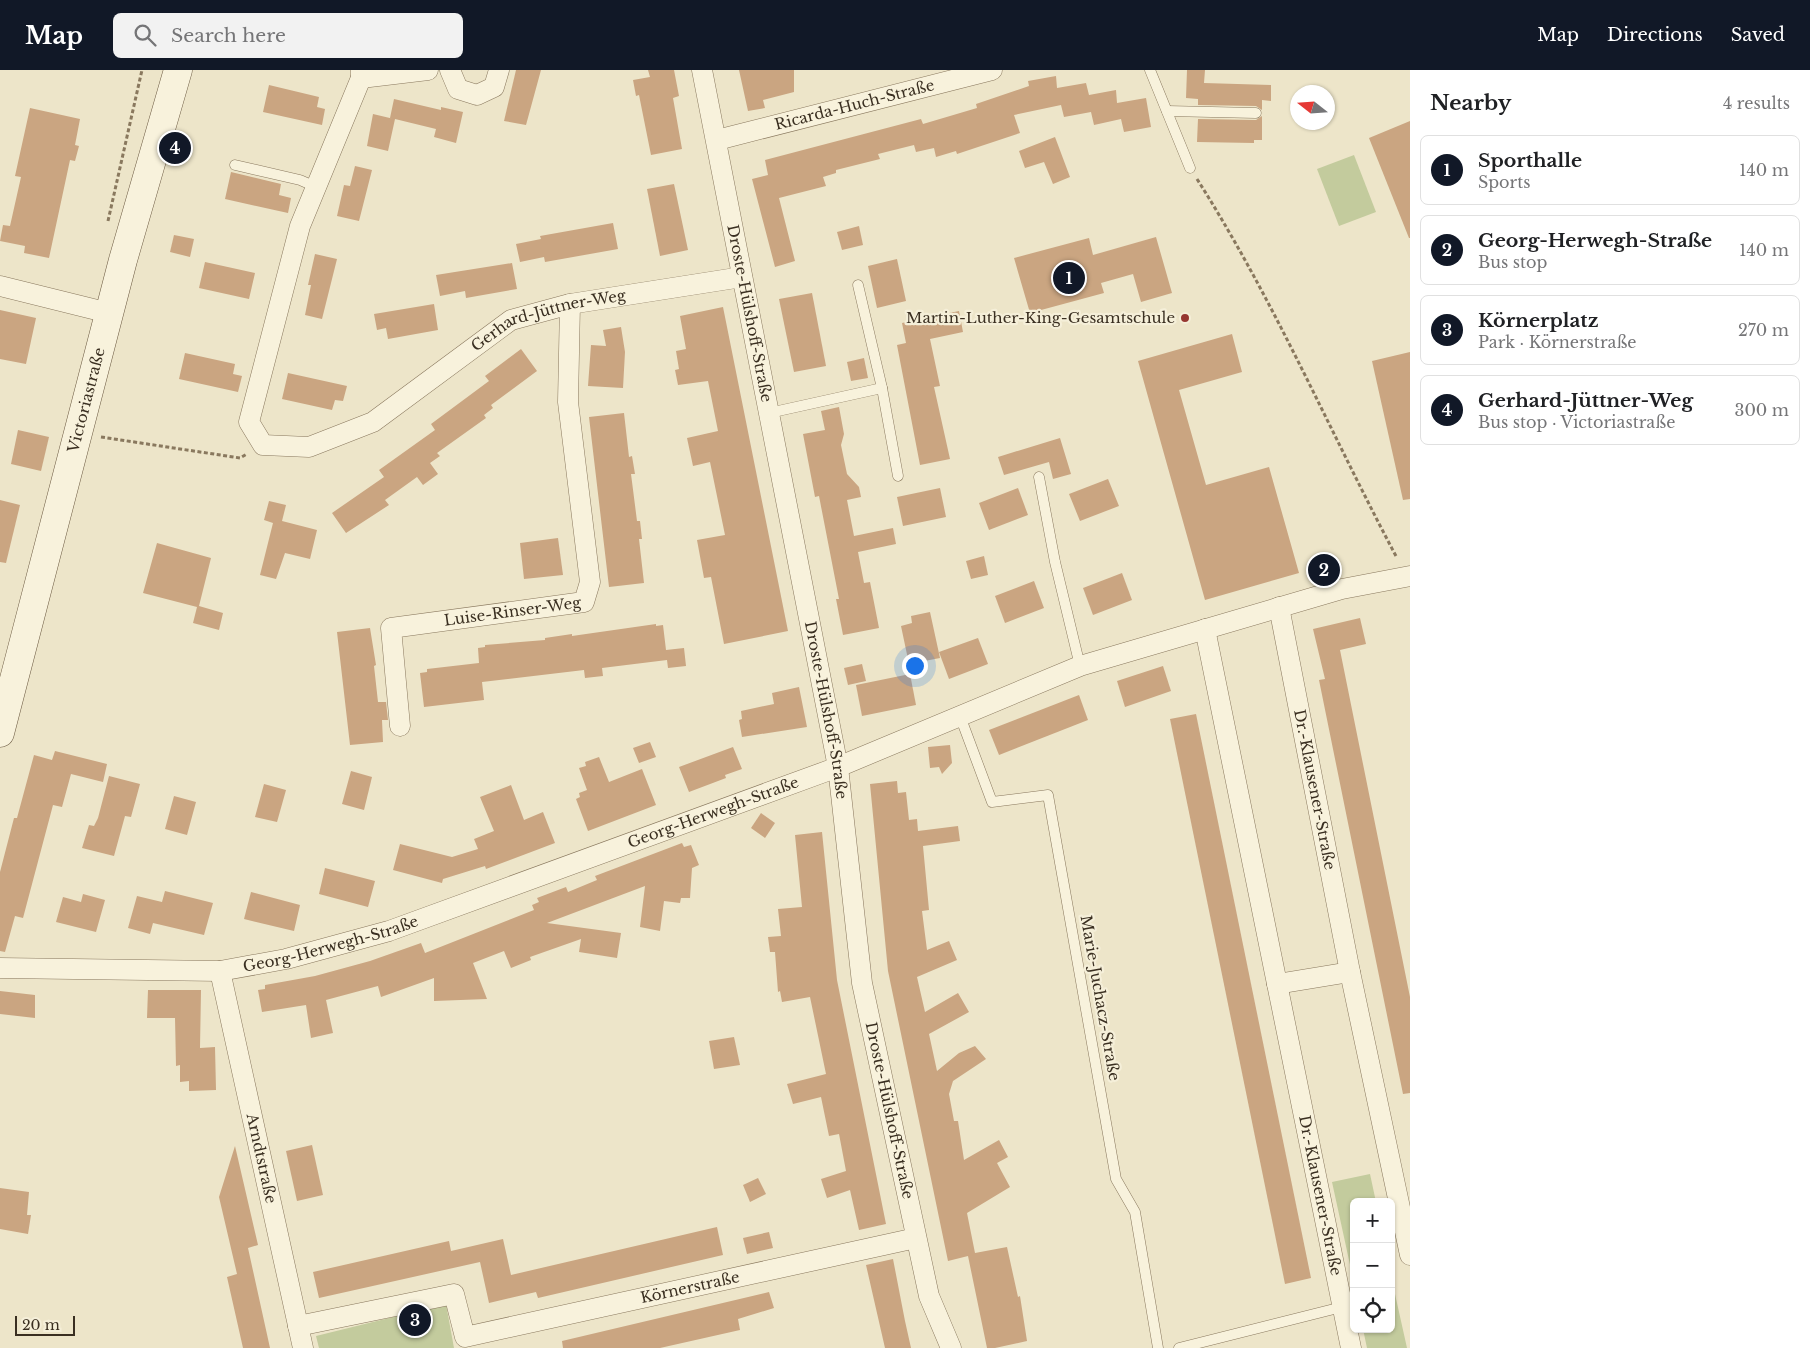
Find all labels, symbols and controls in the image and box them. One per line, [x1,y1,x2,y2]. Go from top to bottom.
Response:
search box [113,13,463,58]
text: Map [25,21,83,50]
icon: search [131,21,159,49]
text: Search here [171,24,286,47]
text: Map [1537,24,1579,46]
text: Directions [1607,24,1703,46]
text: Saved [1731,24,1785,46]
street label: Ricarda-Huch-Straße [773,75,936,134]
north arrow [1290,85,1335,130]
text: Nearby [1430,90,1511,116]
text: 4 results [1723,93,1790,113]
pin: 4 [159,129,191,167]
text: Sporthalle [1478,149,1582,172]
text: 1 [1444,160,1450,180]
text: 140 m [1739,160,1789,180]
text: Sports [1478,172,1531,192]
street label: Droste-Hülshoff-Straße [723,223,777,404]
text: Georg-Herwegh-Straße [1478,229,1712,252]
text: 2 [1442,240,1452,260]
text: 140 m [1739,240,1789,260]
text: Bus stop [1478,252,1547,272]
pin: 1 [1053,259,1085,297]
street label: Gerhard-Jüttner-Weg [467,285,628,355]
place label: Martin-Luther-King-Gesamtschule [906,308,1175,327]
text: Körnerplatz [1478,309,1598,332]
marker: Martin-Luther-King-Gesamtschule [1179,312,1191,324]
text: 3 [1442,320,1452,340]
text: 270 m [1738,320,1789,340]
text: Park · Körnerstraße [1478,332,1637,352]
street label: Victoriastraße [63,345,109,455]
text: Gerhard-Jüttner-Weg [1478,389,1693,412]
text: 4 [1442,400,1452,420]
text: 300 m [1735,400,1789,420]
text: Bus stop · Victoriastraße [1478,412,1675,432]
pin: 2 [1308,551,1340,589]
street label: Luise-Rinser-Weg [443,592,583,630]
street label: Droste-Hülshoff-Straße [801,619,851,800]
your location [902,653,928,679]
street label: Dr.-Klausener-Straße [1290,708,1340,871]
street label: Georg-Herwegh-Straße [625,772,801,852]
street label: Georg-Herwegh-Straße [241,911,421,976]
street label: Marie-Juchacz-Straße [1077,914,1124,1082]
street label: Droste-Hülshoff-Straße [862,1020,918,1201]
street label: Arndtstraße [242,1111,281,1205]
street label: Dr.-Klausener-Straße [1295,1113,1346,1277]
map controls [1350,1198,1395,1333]
button: + [1350,1198,1395,1243]
button: − [1350,1243,1395,1288]
street label: Körnerstraße [638,1267,741,1307]
button: locate [1350,1288,1395,1333]
pin: 3 [399,1301,431,1339]
scale bar [15,1313,75,1336]
text: 20 m [22,1316,60,1334]

